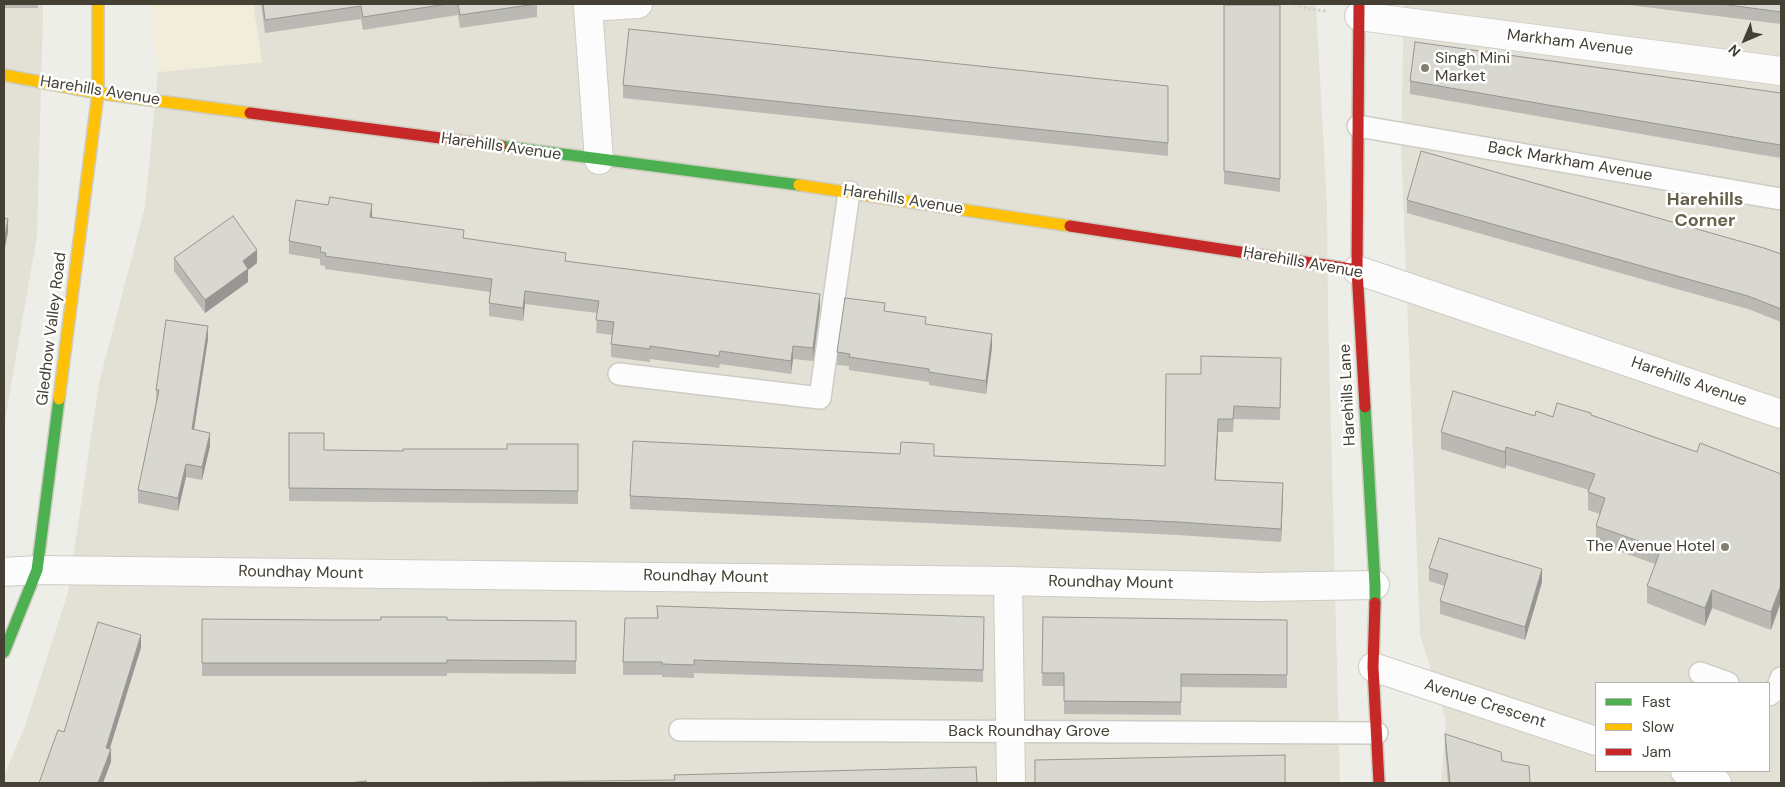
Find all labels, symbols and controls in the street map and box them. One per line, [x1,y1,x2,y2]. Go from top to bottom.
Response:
north arrow [1720,15,1770,65]
street label: Markham Avenue [1506,26,1634,60]
text: N [1724,41,1744,61]
place label: Singh Mini Market [1435,49,1510,87]
marker: Singh Mini Market [1419,62,1431,74]
street label: Harehills Avenue [39,72,161,110]
street label: Harehills Avenue [440,129,562,165]
street label: Back Markham Avenue [1486,138,1654,186]
street label: Harehills Avenue [842,181,964,219]
district label: Harehills Corner [1667,189,1743,232]
street label: Harehills Avenue [1242,243,1364,283]
street label: Gledhow Valley Road [33,251,71,407]
street label: Harehills Lane [1336,343,1360,447]
street label: Harehills Avenue [1629,353,1749,411]
place label: The Avenue Hotel [1586,537,1715,557]
marker: The Avenue Hotel [1719,541,1731,553]
street label: Roundhay Mount [238,562,364,584]
street label: Roundhay Mount [643,566,769,588]
street label: Roundhay Mount [1048,572,1174,594]
street label: Avenue Crescent [1422,675,1548,733]
legend [1595,682,1770,772]
text: Fast [1642,692,1671,712]
text: Slow [1642,717,1674,737]
street label: Back Roundhay Grove [948,722,1110,742]
text: Jam [1642,742,1671,762]

